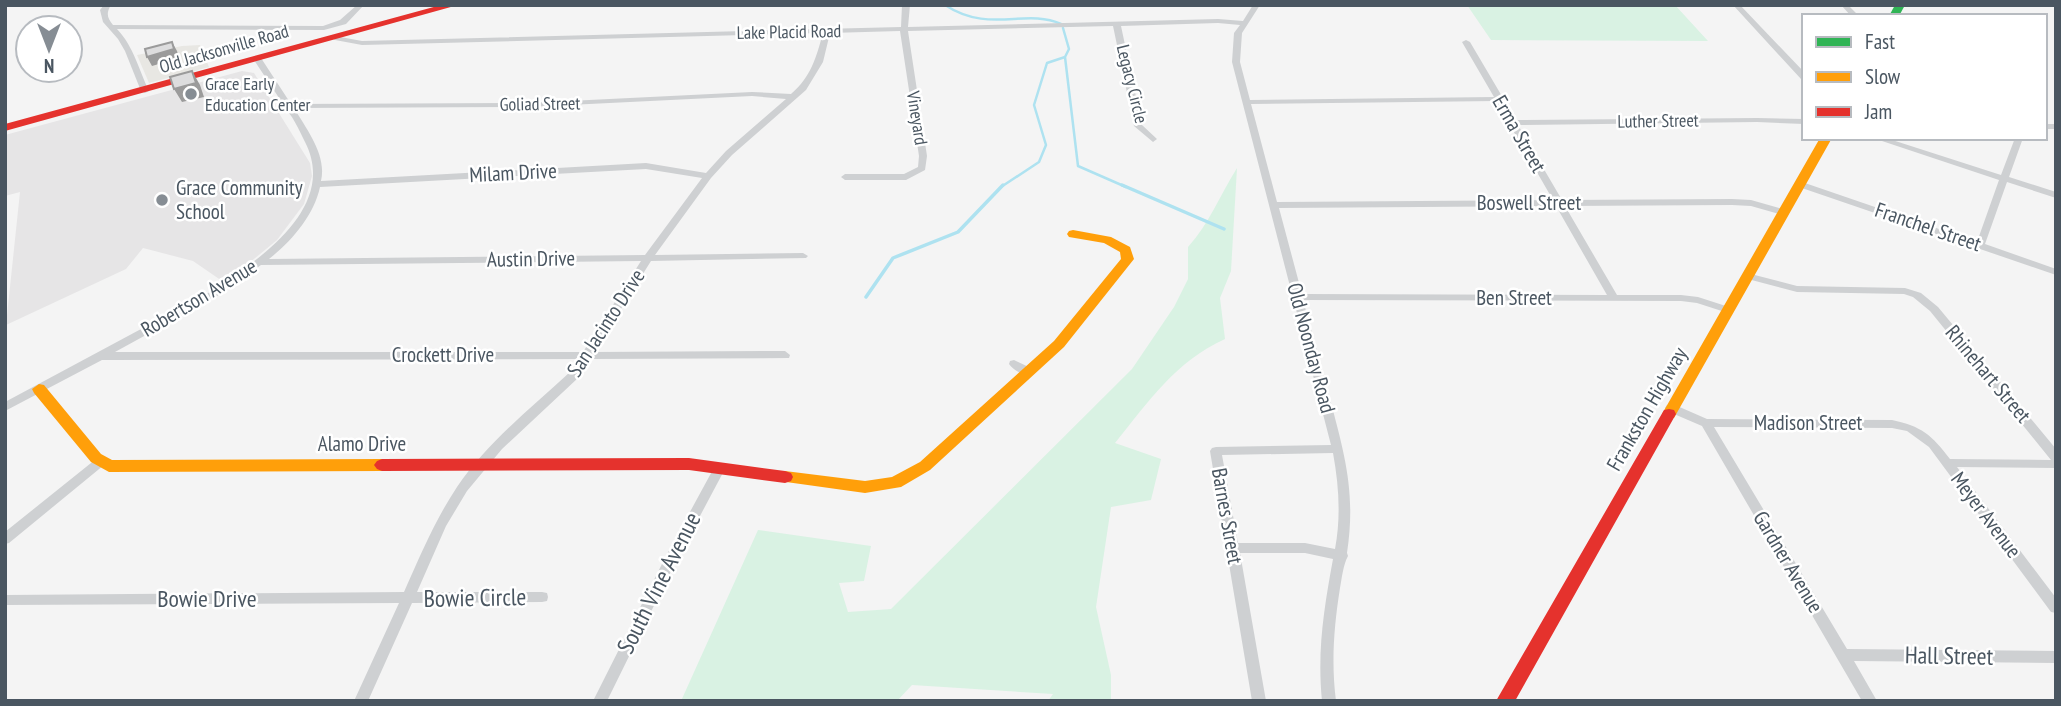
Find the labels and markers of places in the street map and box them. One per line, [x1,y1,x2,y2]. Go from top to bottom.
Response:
place label: Grace Early Education Center [205,72,311,116]
marker: Grace Early Education Center [183,86,199,102]
place label: Grace Community School [176,174,303,225]
marker: Grace Community School [154,192,170,208]

